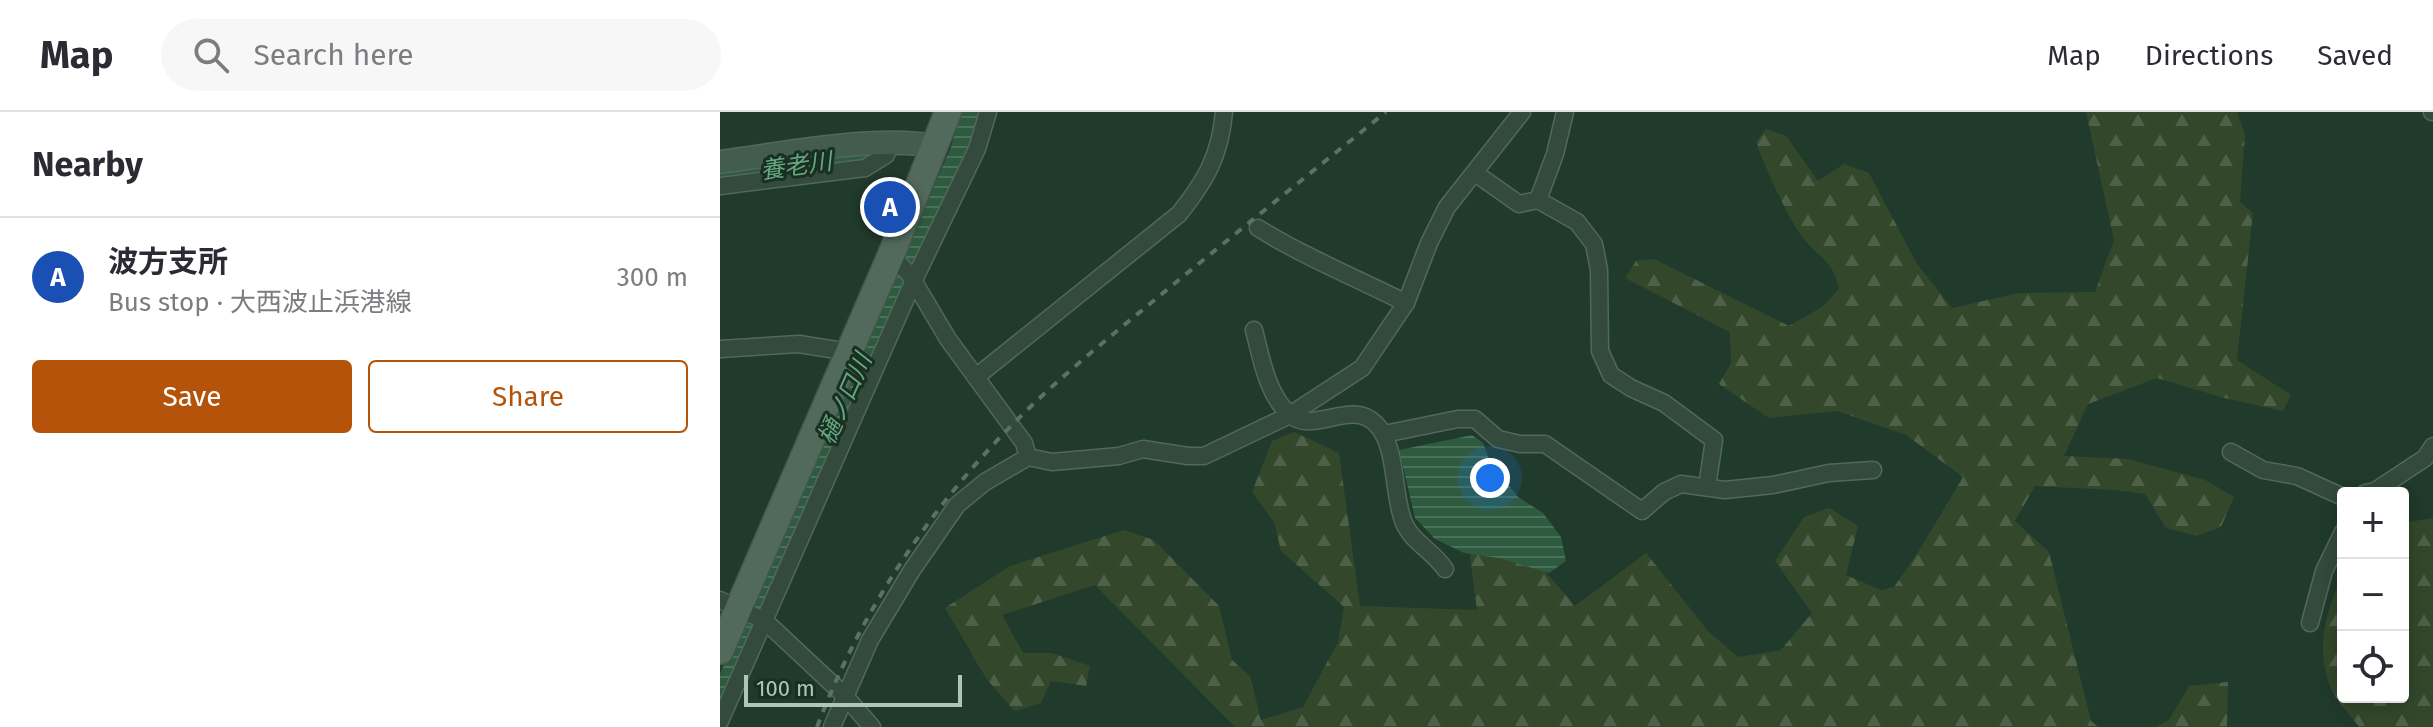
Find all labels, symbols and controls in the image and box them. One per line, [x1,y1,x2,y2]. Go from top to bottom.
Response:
search box [161,19,721,91]
text: Map [40,32,113,78]
icon: search [189,33,233,77]
text: Search here [253,37,414,73]
text: Map [2047,39,2101,72]
text: Directions [2145,39,2273,72]
text: Saved [2317,39,2393,72]
text: Nearby [32,144,143,185]
water label: 養老川 [758,147,837,185]
pin: A [864,177,916,237]
text: 波方支所 [108,244,228,280]
text: A [50,262,66,293]
text: 300 m [617,262,688,293]
text: Bus stop · 大西波止浜港線 [108,287,412,318]
water label: 樋ノ口川 [813,347,879,449]
button: Save [32,360,352,433]
button: Share [368,360,688,433]
your location [1470,458,1510,498]
map controls [2337,487,2409,703]
button: + [2337,487,2409,559]
button: − [2337,559,2409,631]
button: locate [2337,631,2409,703]
scale bar [744,671,962,707]
text: 100 m [756,675,815,702]

